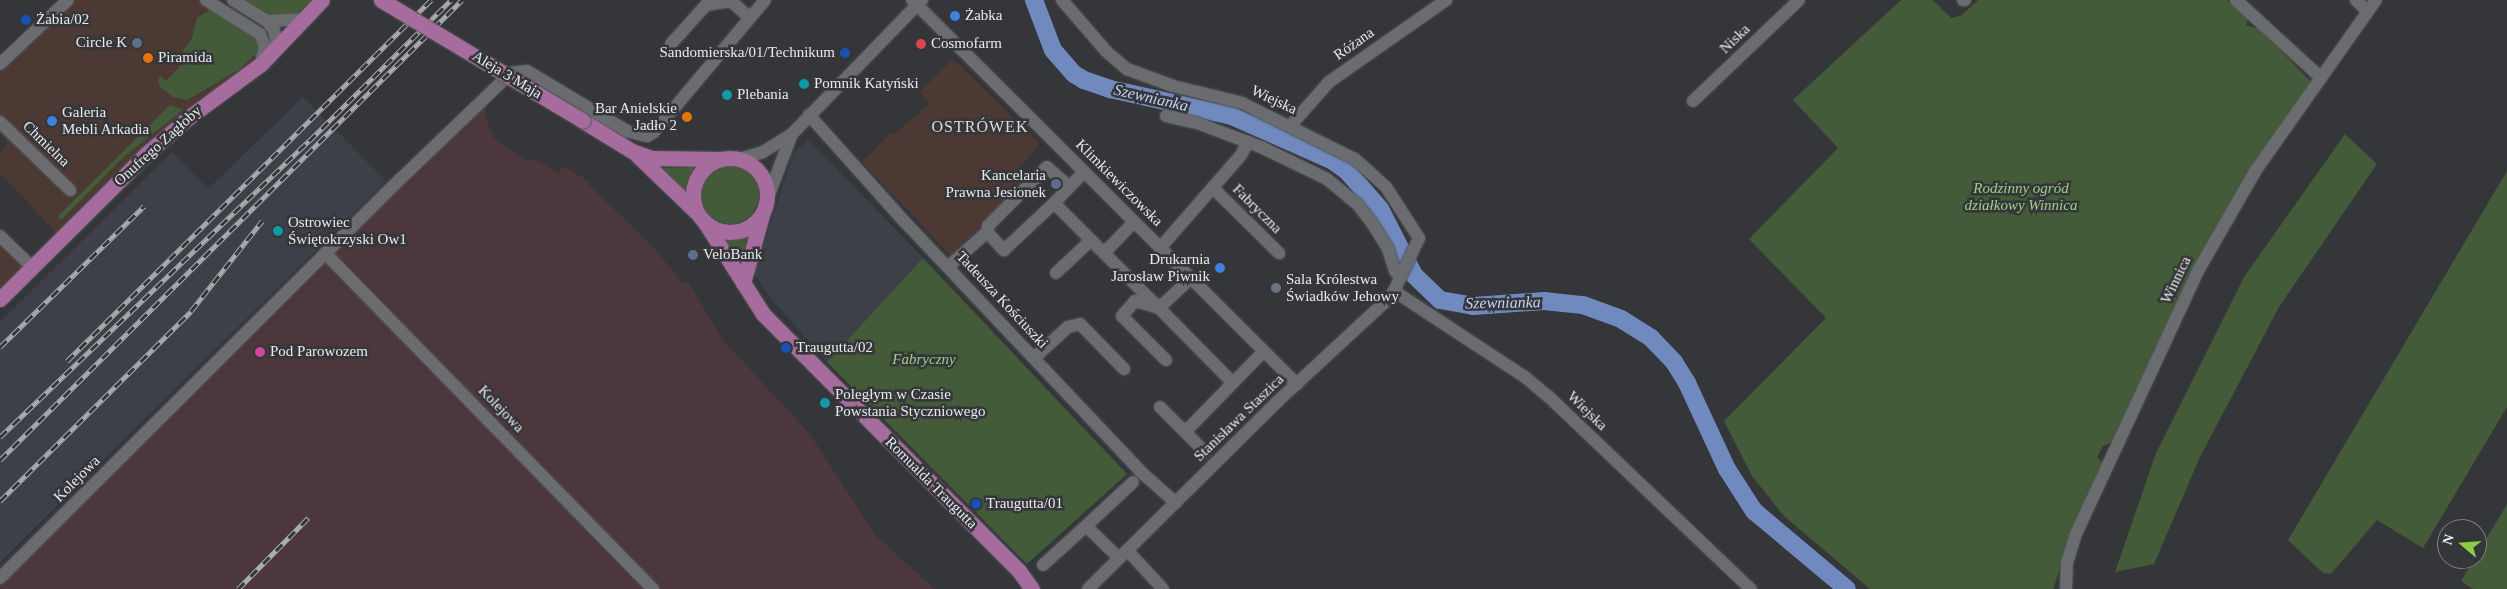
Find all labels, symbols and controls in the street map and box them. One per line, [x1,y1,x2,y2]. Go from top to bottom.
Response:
place label: Żabka [965,7,1002,25]
marker: Żabka [949,10,961,22]
place label: Żabia/02 [36,11,89,29]
marker: Żabia/02 [20,14,32,26]
street label: Niska [1716,20,1754,58]
street label: Różana [1330,24,1378,64]
place label: Circle K [76,34,127,52]
place label: Cosmofarm [931,35,1002,53]
marker: Circle K [131,37,143,49]
marker: Cosmofarm [915,38,927,50]
place label: Sandomierska/01/Technikum [659,44,835,62]
street label: Aleja 3 Maja [469,47,545,103]
marker: Sandomierska/01/Technikum [839,47,851,59]
place label: Piramida [158,49,212,67]
marker: Piramida [142,52,154,64]
place label: Pomnik Katyński [814,75,919,93]
marker: Pomnik Katyński [798,78,810,90]
water label: Szewnianka [1112,80,1190,116]
street label: Wiejska [1248,82,1300,118]
place label: Plebania [737,86,789,104]
marker: Plebania [721,89,733,101]
place label: Bar Anielskie Jadło 2 [594,99,677,134]
street label: Onufrego Zagłoby [111,102,205,190]
place label: Galeria Mebli Arkadia [62,103,150,138]
marker: Bar Anielskie Jadło 2 [681,111,693,123]
marker: Galeria Mebli Arkadia [46,115,58,127]
street label: Chmielna [19,117,73,171]
district label: OSTRÓWEK [931,117,1029,137]
street label: Klimkiewiczowska [1072,136,1166,230]
place label: Kancelaria Prawna Jesionek [946,166,1046,201]
marker: Kancelaria Prawna Jesionek [1050,178,1062,190]
park label: Rodzinny ogród działkowy Winnica [1965,179,2077,214]
street label: Fabryczna [1229,181,1285,237]
place label: Ostrowiec Świętokrzyski Ow1 [288,213,407,248]
marker: Ostrowiec Świętokrzyski Ow1 [272,225,284,237]
place label: VeloBank [703,246,762,264]
street label: Tadeusza Kościuszki [952,248,1052,352]
marker: VeloBank [687,249,699,261]
place label: Drukarnia Jarosław Piwnik [1111,250,1210,285]
street label: Winnica [2157,253,2195,307]
marker: Drukarnia Jarosław Piwnik [1214,262,1226,274]
place label: Sala Królestwa Świadków Jehowy [1286,270,1399,305]
marker: Sala Królestwa Świadków Jehowy [1270,282,1282,294]
water label: Szewnianka [1465,293,1541,313]
place label: Traugutta/02 [796,339,873,357]
marker: Traugutta/02 [780,342,792,354]
place label: Pod Parowozem [270,343,368,361]
marker: Pod Parowozem [254,346,266,358]
park label: Fabryczny [892,351,956,369]
street label: Stanisława Staszica [1190,371,1288,465]
street label: Kolejowa [474,382,528,436]
place label: Poległym w Czasie Powstania Styczniowego [835,385,985,420]
street label: Wiejska [1563,388,1611,434]
marker: Poległym w Czasie Powstania Styczniowego [819,397,831,409]
street label: Romualda Traugutta [881,433,981,533]
street label: Kolejowa [50,452,104,506]
place label: Traugutta/01 [986,495,1063,513]
marker: Traugutta/01 [970,498,982,510]
north arrow [2437,519,2487,569]
text: N [2440,532,2457,547]

